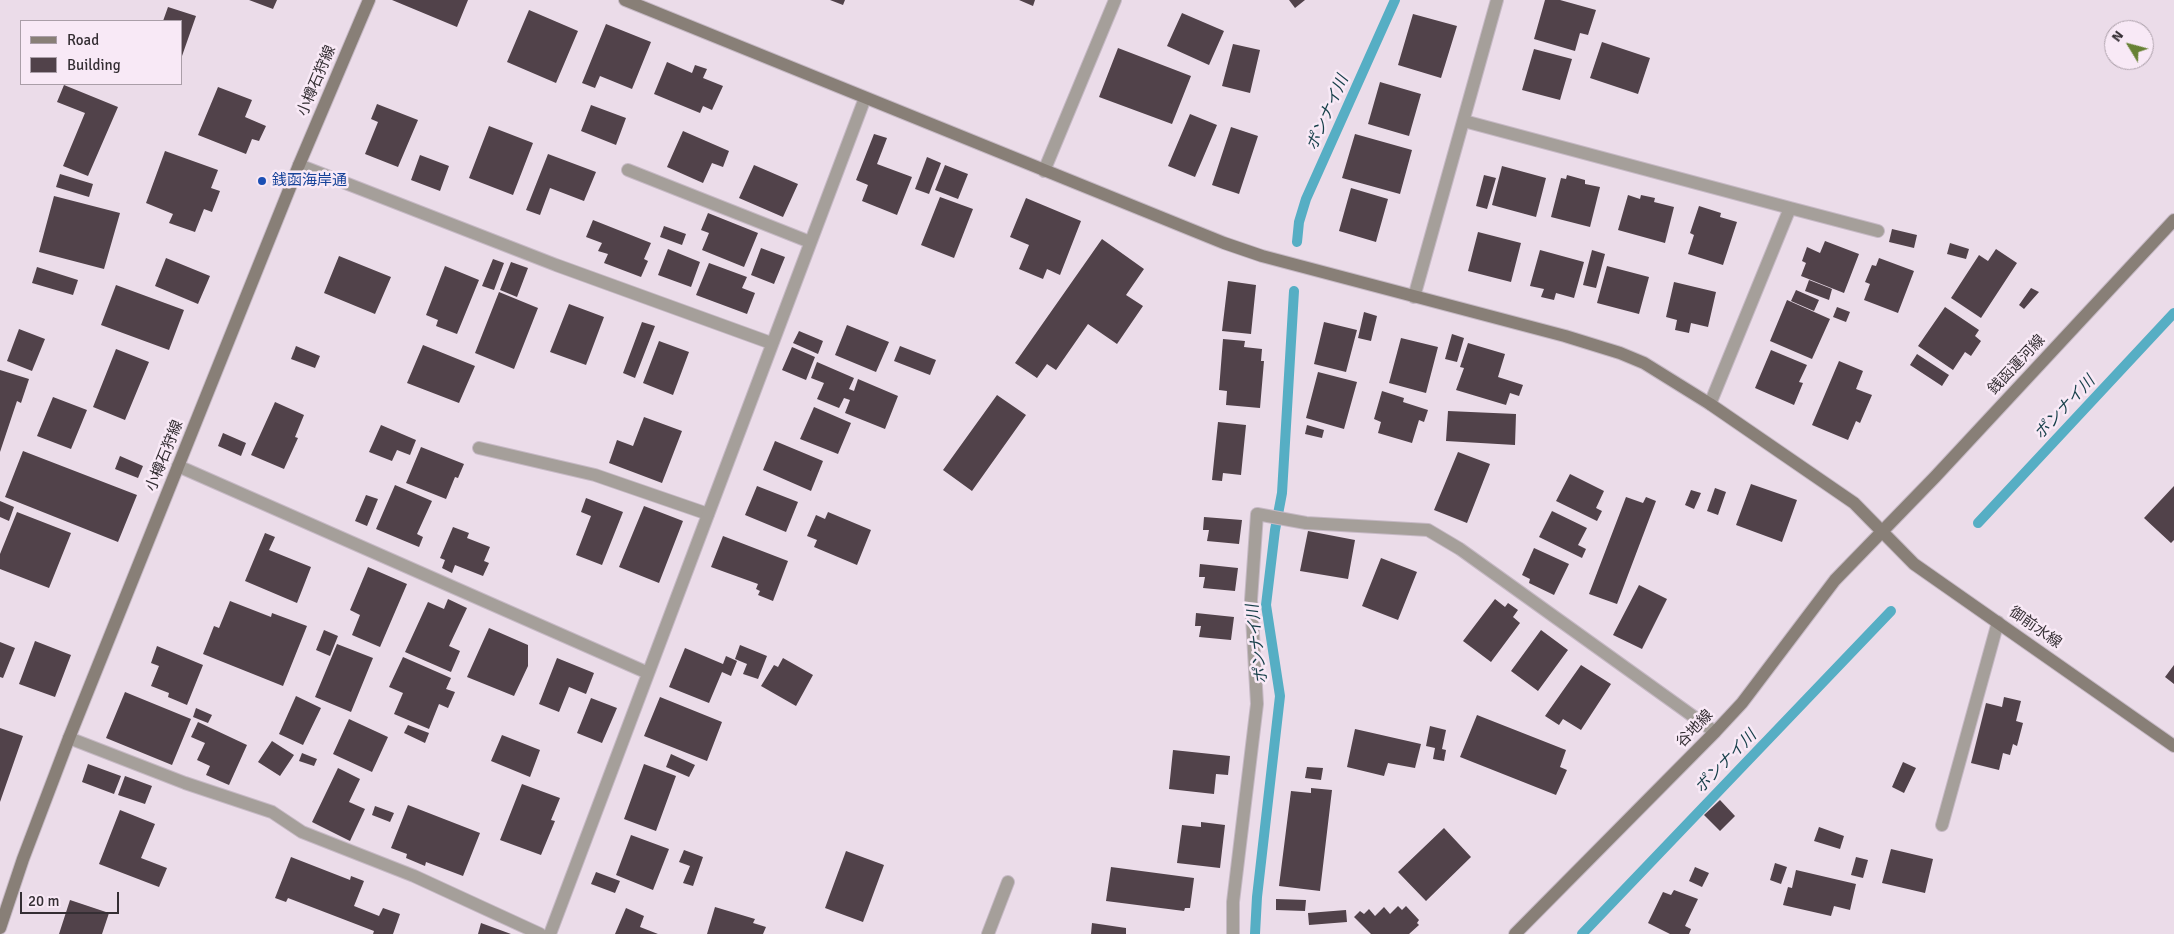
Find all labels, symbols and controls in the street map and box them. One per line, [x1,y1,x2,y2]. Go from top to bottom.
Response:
legend [20,20,182,85]
north arrow [2104,20,2154,70]
text: N [2108,27,2127,45]
text: Road [67,31,99,49]
street label: 小樽石狩線 [294,43,340,119]
text: Building [67,56,121,74]
water label: ポンナイ川 [1303,73,1353,153]
place label: 銭函海岸通 [272,172,347,190]
marker: 銭函海岸通 [256,175,268,187]
street label: 銭函運河線 [1985,331,2049,399]
water label: ポンナイ川 [2031,372,2099,444]
street label: 小樽石狩線 [143,418,187,494]
water label: ポンナイ川 [1244,603,1272,685]
street label: 御前水線 [2005,603,2065,653]
street label: 谷地線 [1673,707,1717,751]
water label: ポンナイ川 [1691,727,1761,797]
scale bar [22,882,121,914]
text: 20 m [28,892,59,910]

